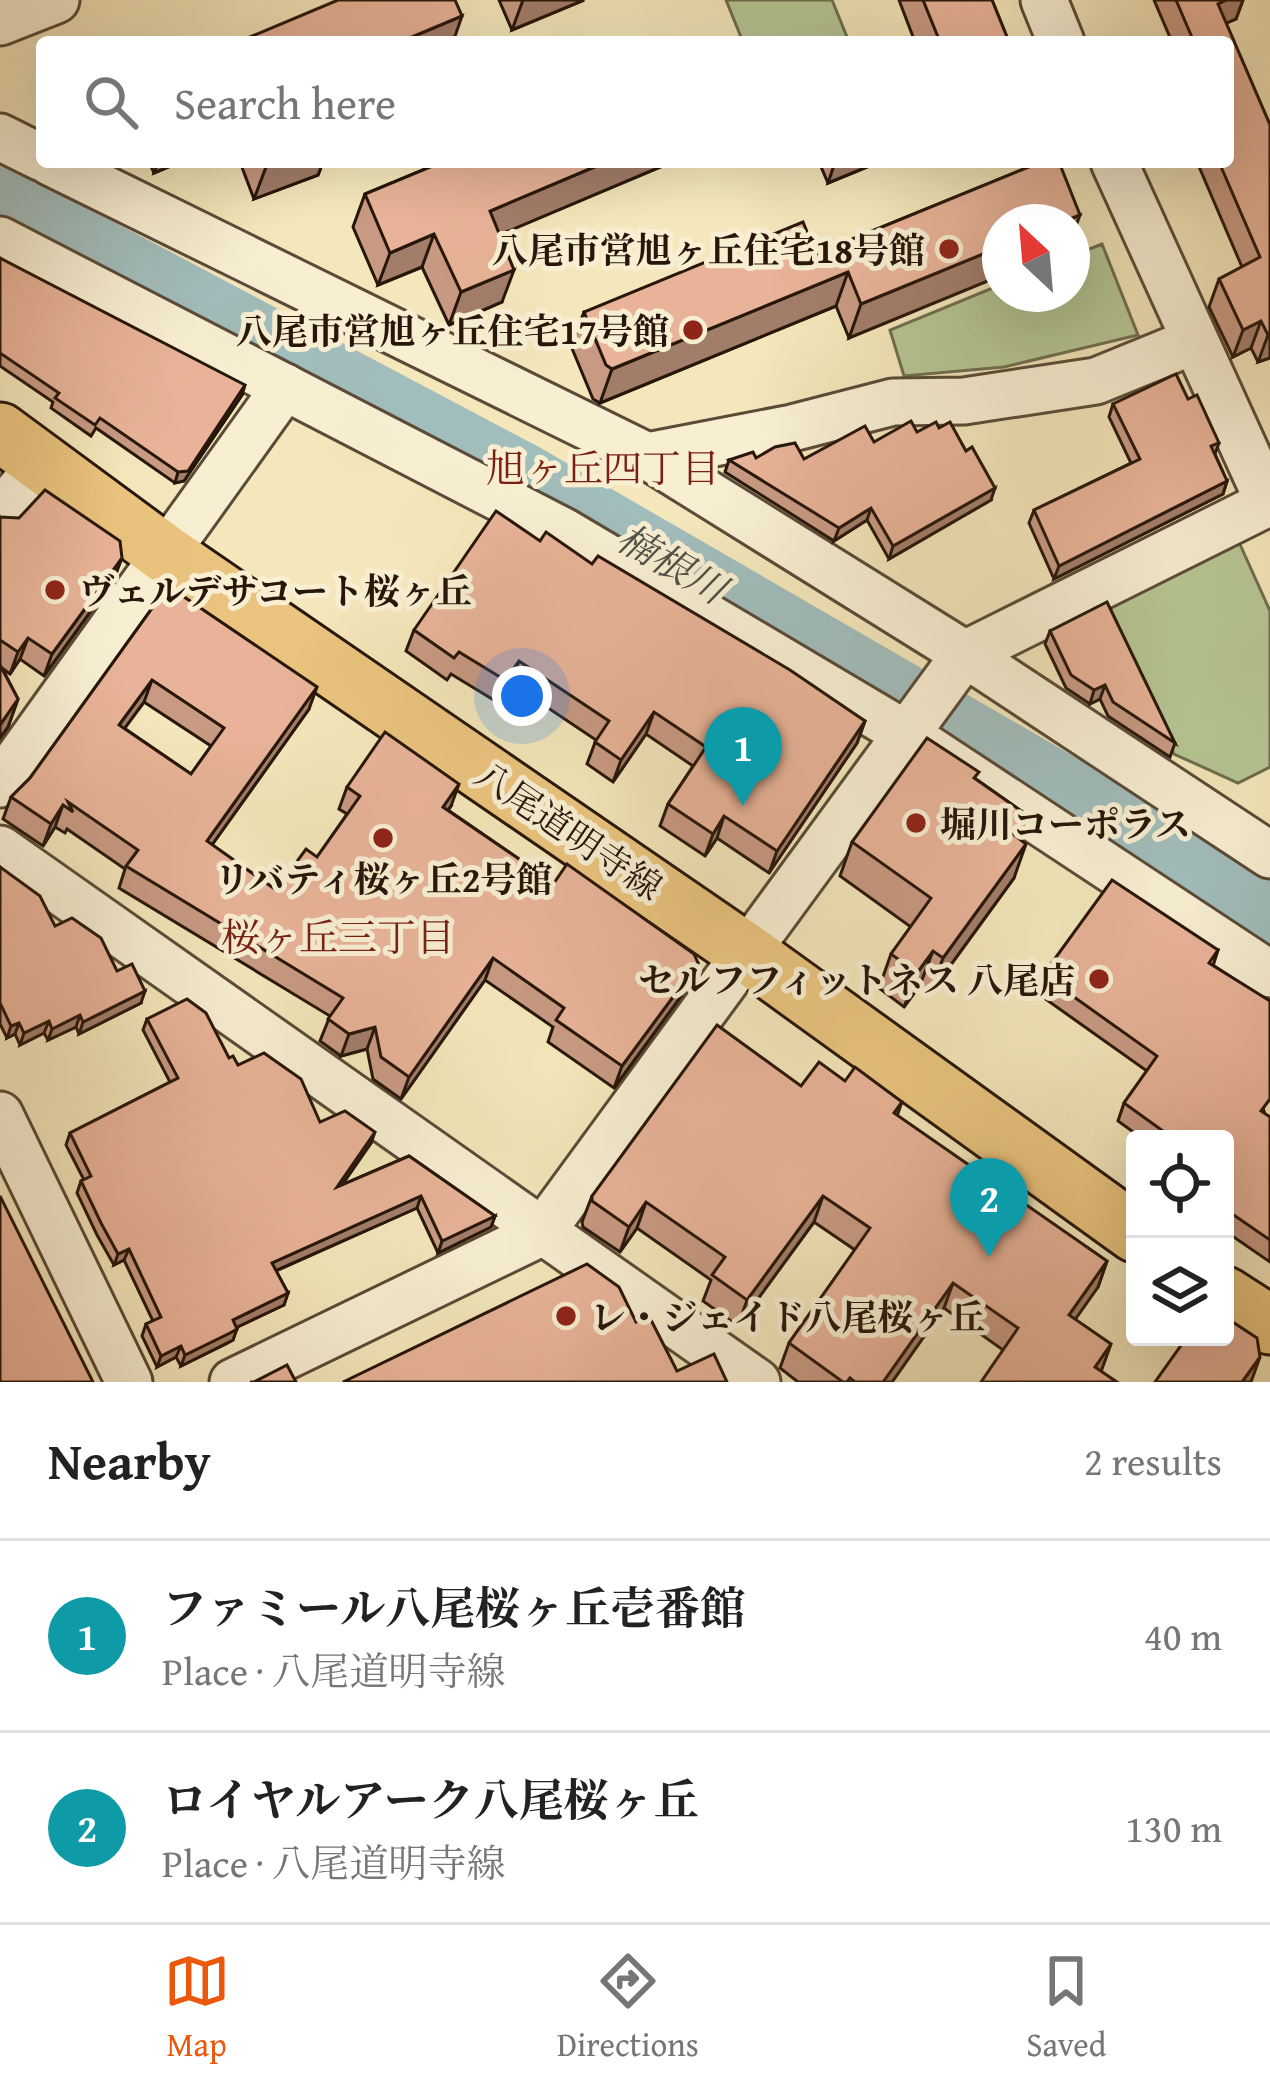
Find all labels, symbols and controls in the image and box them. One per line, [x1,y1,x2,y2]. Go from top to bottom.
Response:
search box [36,36,1234,168]
icon: search [78,69,144,135]
text: Search here [174,70,396,135]
north arrow [982,204,1090,312]
place label: 八尾市営旭ヶ丘住宅18号館 [492,223,925,276]
marker: 八尾市営旭ヶ丘住宅18号館 [936,236,962,262]
place label: 八尾市営旭ヶ丘住宅17号館 [236,304,669,357]
marker: 八尾市営旭ヶ丘住宅17号館 [680,317,706,343]
district label: 旭ヶ丘四丁目 [486,439,720,496]
water label: 楠根川 [607,509,740,619]
place label: ヴェルデサコート桜ヶ丘 [79,564,472,617]
marker: ヴェルデサコート桜ヶ丘 [42,577,68,603]
your location [492,666,552,726]
pin: 1 [704,707,782,806]
street label: 八尾道明寺線 [465,748,673,912]
place label: 堀川コーポラス [940,797,1191,850]
marker: 堀川コーポラス [903,810,929,836]
marker: リバティ桜ヶ丘2号館 [370,825,396,851]
place label: リバティ桜ヶ丘2号館 [214,852,552,905]
district label: 桜ヶ丘三丁目 [221,908,455,965]
place label: セルフフィットネス 八尾店 [638,953,1075,1006]
marker: セルフフィットネス 八尾店 [1086,966,1112,992]
map controls [1126,1130,1234,1346]
button: locate [1126,1130,1234,1238]
pin: 2 [950,1158,1028,1257]
button: layers [1126,1238,1234,1346]
place label: レ・ジェイド八尾桜ヶ丘 [590,1290,985,1343]
marker: レ・ジェイド八尾桜ヶ丘 [553,1303,579,1329]
text: Nearby [48,1423,211,1498]
text: 2 results [1084,1432,1222,1489]
text: ファミール八尾桜ヶ丘壱番館 [162,1575,745,1640]
text: 1 [77,1607,97,1664]
text: 40 m [1144,1607,1222,1664]
text: Place · 八尾道明寺線 [162,1642,506,1699]
text: ロイヤルアーク八尾桜ヶ丘 [162,1767,699,1832]
text: 2 [77,1799,97,1856]
text: 130 m [1125,1799,1222,1856]
text: Place · 八尾道明寺線 [162,1834,506,1891]
tab: Map [164,1948,230,2068]
tab: Directions [557,1948,699,2068]
tab: Saved [1026,1948,1106,2068]

